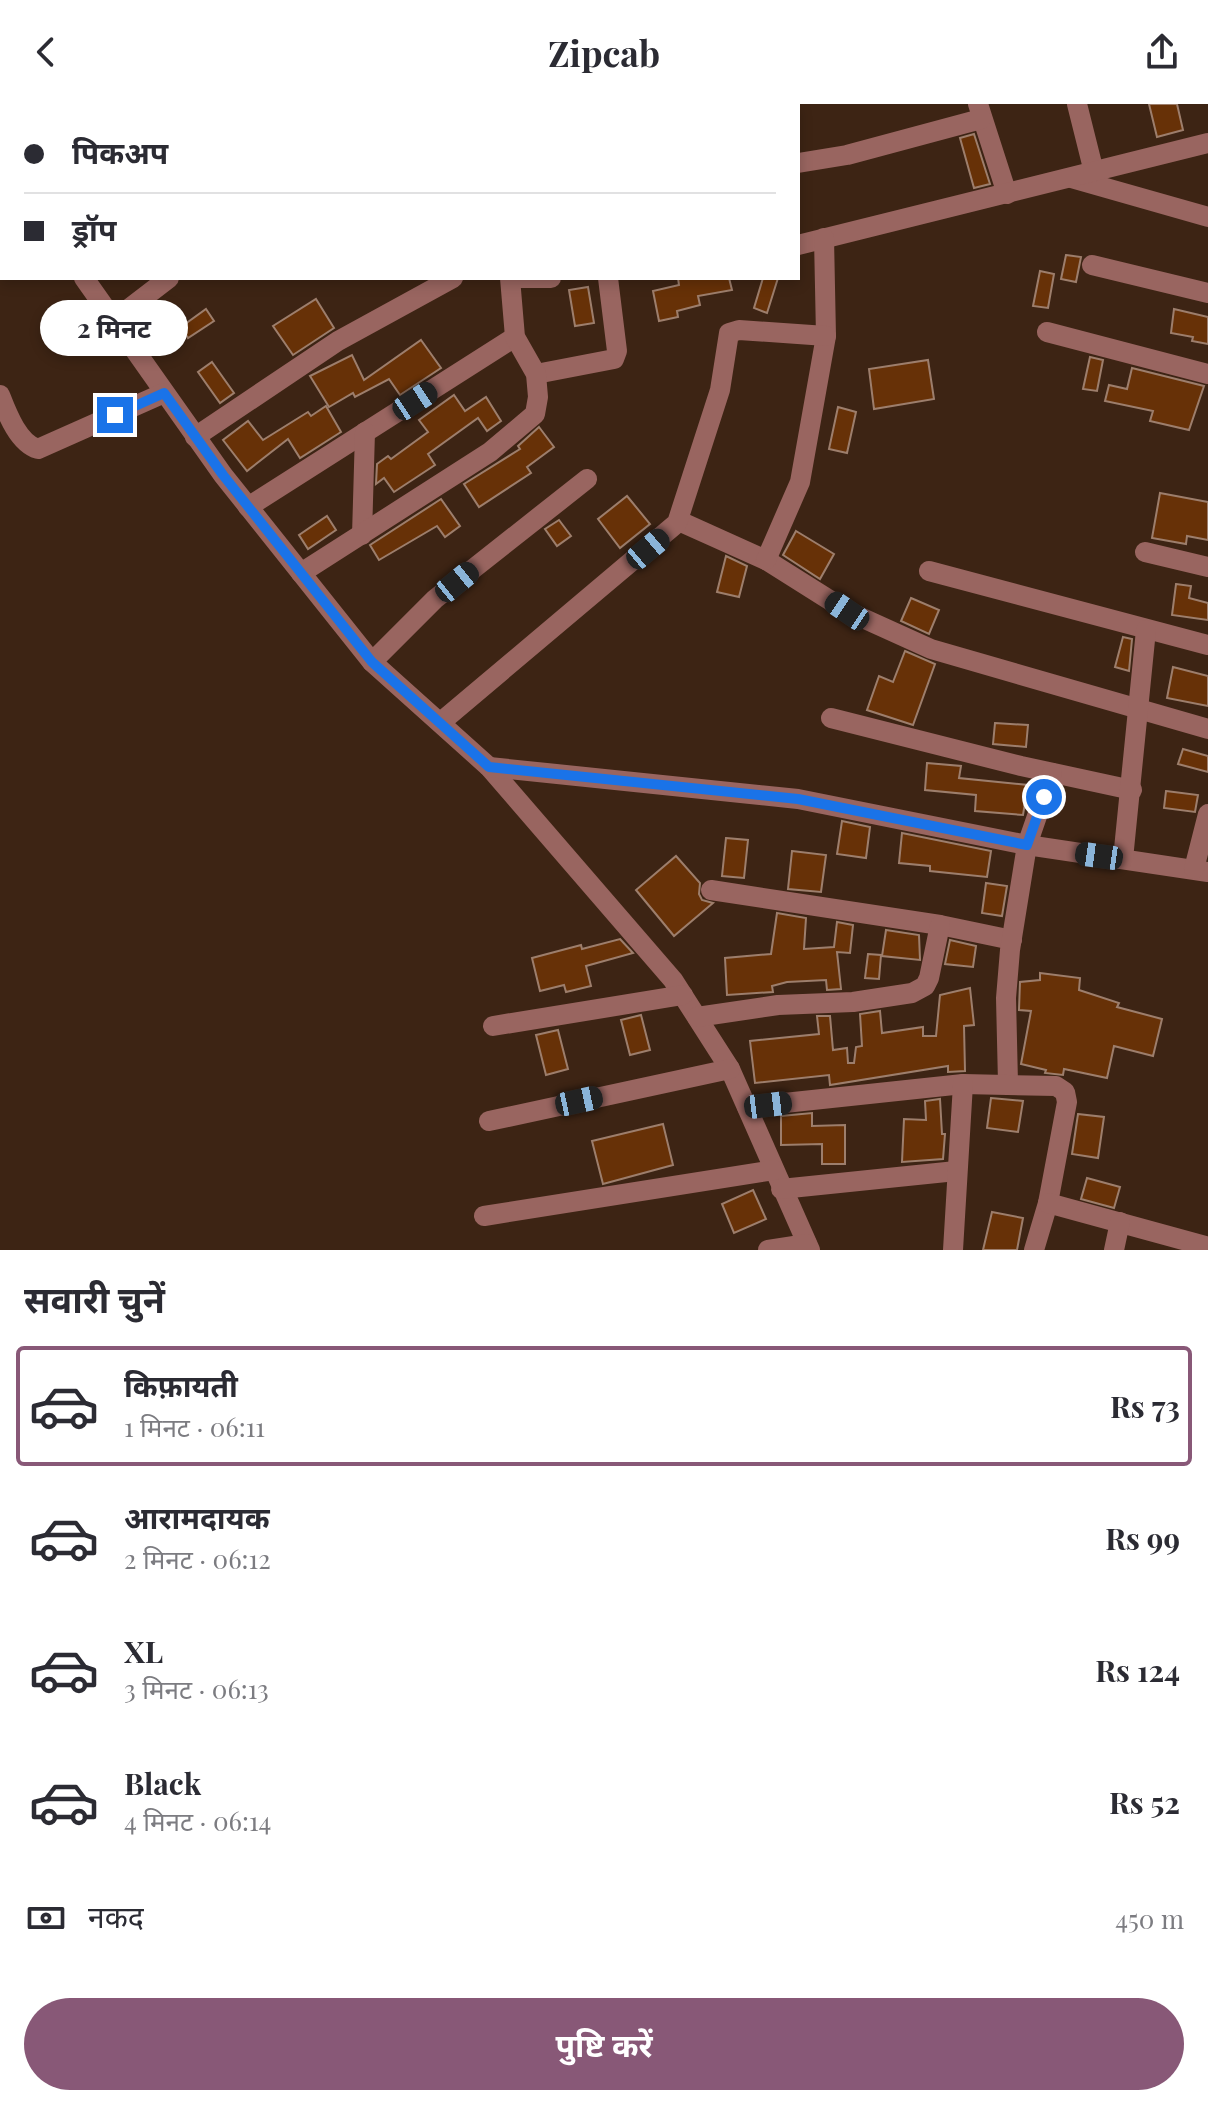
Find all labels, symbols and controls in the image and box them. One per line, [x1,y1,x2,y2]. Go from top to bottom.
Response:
text: Zipcab [548,28,660,76]
icon: back [24,30,68,74]
icon: share [1140,30,1184,74]
text: पिकअप [72,132,168,172]
text: ड्रॉप [72,209,116,249]
callout: 2 मिनट [41,299,189,355]
text: 2 मिनट [77,310,151,345]
car [388,378,442,424]
route end [97,397,133,433]
car [622,524,674,574]
car [431,558,483,606]
car [820,588,874,634]
route start [1026,779,1062,815]
car [1074,841,1124,871]
car [553,1084,605,1118]
car [743,1090,793,1120]
text: सवारी चुनें [24,1274,165,1322]
text: किफ़ायती [124,1365,238,1405]
icon: car [28,1370,100,1442]
text: Rs 73 [1110,1386,1180,1426]
text: 1 मिनट · 06:11 [124,1409,265,1444]
text: आरामदायक [124,1497,270,1537]
icon: car [28,1502,100,1574]
text: Rs 99 [1105,1518,1180,1558]
text: 2 मिनट · 06:12 [124,1541,271,1576]
text: XL [124,1631,163,1671]
icon: car [28,1634,100,1706]
text: Rs 124 [1095,1650,1180,1690]
text: 3 मिनट · 06:13 [124,1671,269,1706]
text: Black [124,1763,201,1803]
icon: car [28,1766,100,1838]
text: Rs 52 [1109,1782,1180,1822]
text: 4 मिनट · 06:14 [124,1803,271,1838]
icon: cash [24,1896,68,1940]
text: नकद [88,1896,144,1936]
text: 450 m [1115,1901,1184,1936]
button: पुष्टि करें [24,1998,1184,2090]

